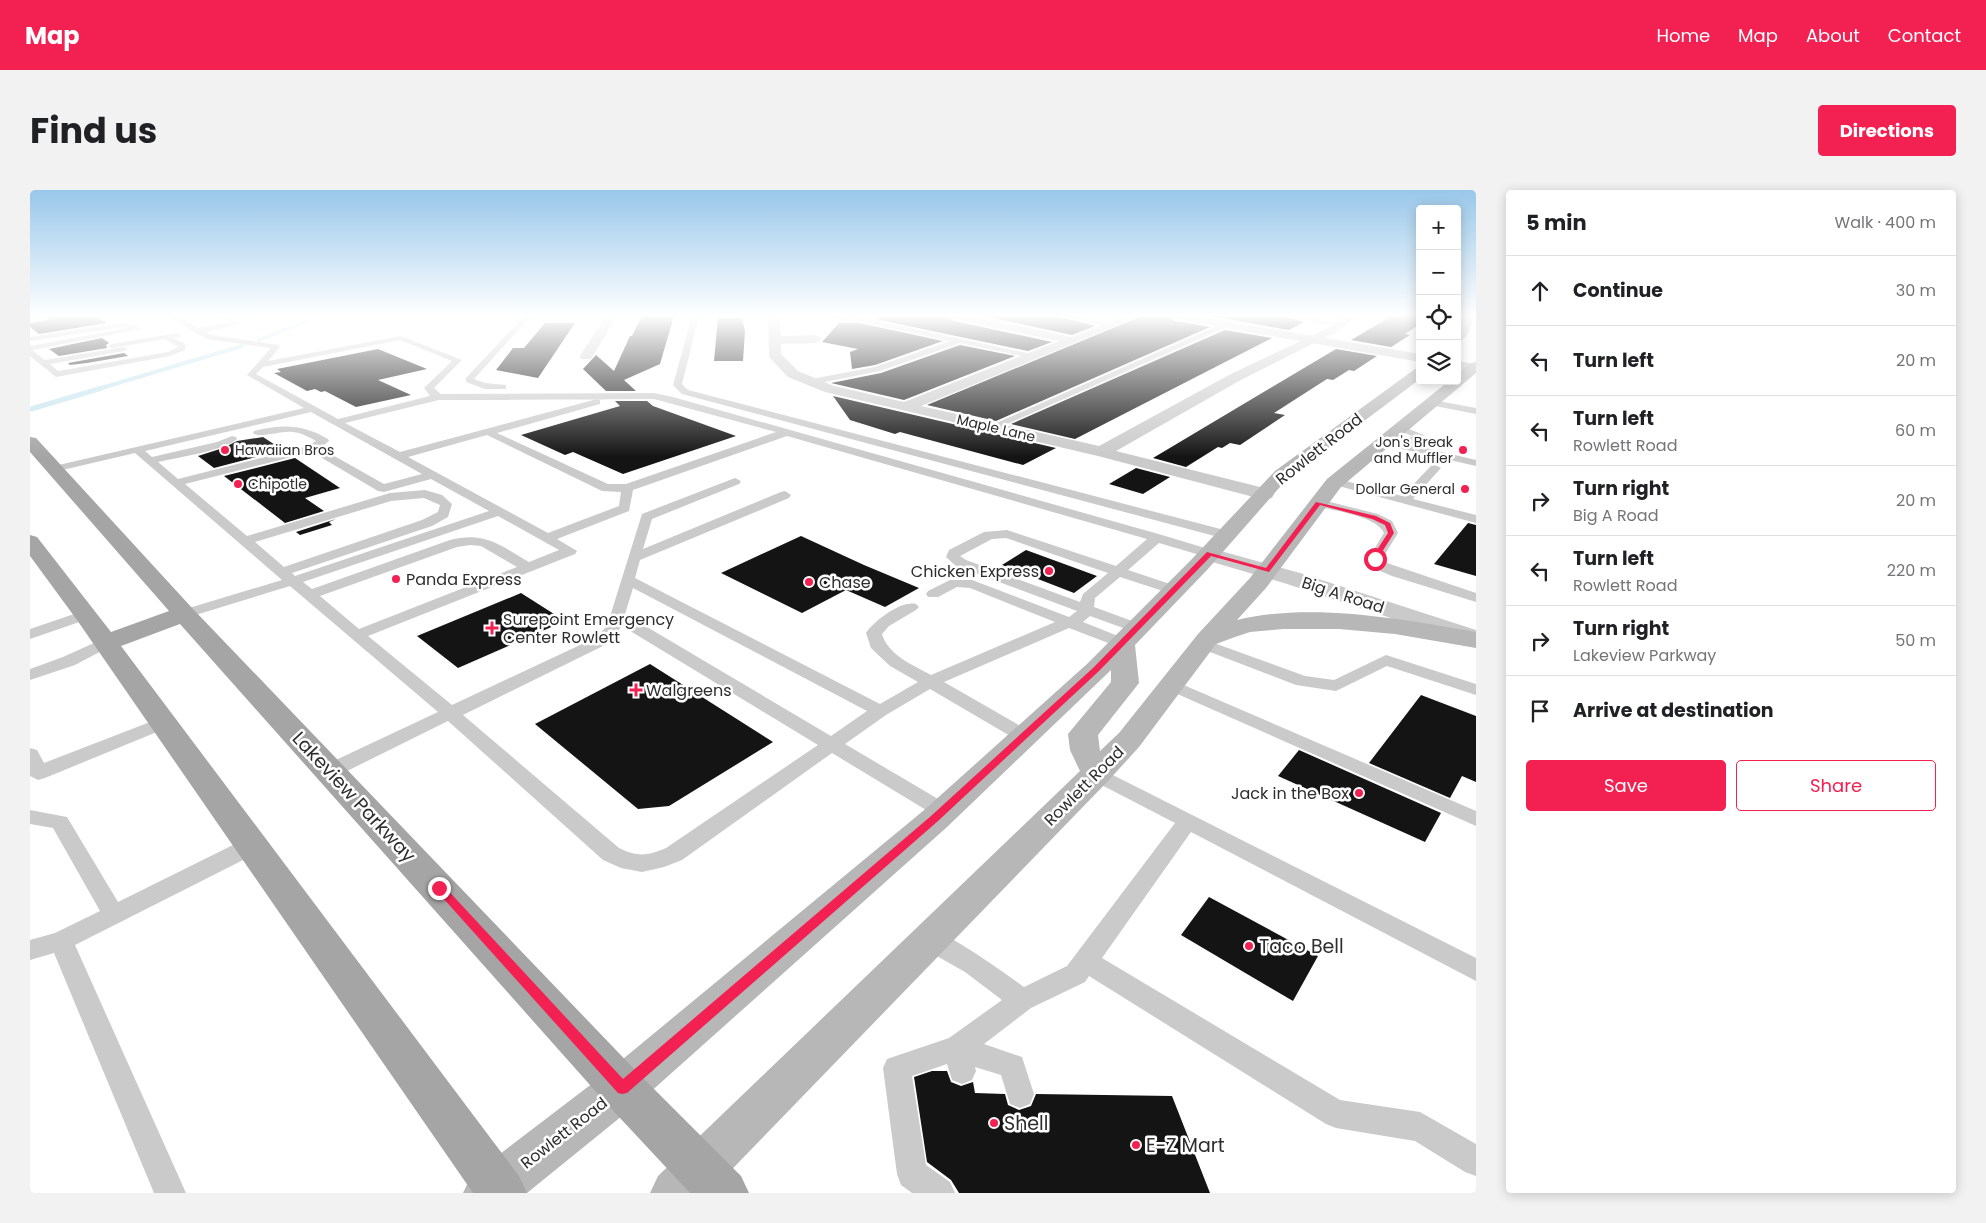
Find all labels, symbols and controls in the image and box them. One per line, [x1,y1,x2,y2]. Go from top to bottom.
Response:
text: Map [25,19,80,52]
text: Home [1656,23,1710,48]
text: Map [1738,23,1778,48]
text: About [1806,23,1860,48]
text: Contact [1888,23,1961,48]
button: Directions [1818,105,1956,156]
text: Find us [30,106,157,155]
map controls [1416,205,1461,385]
button: + [1416,205,1461,250]
text: 5 min [1526,208,1587,237]
text: Walk · 400 m [1835,211,1936,234]
button: − [1416,250,1461,295]
icon: ahead [1526,277,1554,305]
text: Continue [1573,277,1663,304]
text: 30 m [1896,279,1936,302]
button: locate [1416,295,1461,340]
button: layers [1416,340,1461,385]
icon: left [1526,347,1554,375]
text: Turn left [1573,347,1654,374]
text: 20 m [1896,349,1936,372]
text: Turn left [1573,405,1654,432]
street label: Rowlett Road [1271,408,1367,490]
street label: Maple Lane [955,409,1038,447]
icon: left [1526,417,1554,445]
text: 60 m [1895,419,1936,442]
place label: Jon's Break and Muffler [1374,432,1454,468]
text: Rowlett Road [1573,434,1677,457]
place label: Hawaiian Bros [235,440,334,460]
marker: Hawaiian Bros [219,444,231,456]
marker: Jon's Break and Muffler [1457,444,1469,456]
place label: Chipotle [248,474,307,494]
text: Turn right [1573,475,1669,502]
marker: Chipotle [232,478,244,490]
place label: Dollar General [1355,479,1455,499]
marker: Dollar General [1459,483,1471,495]
icon: right [1526,487,1554,515]
text: 20 m [1896,489,1936,512]
text: Big A Road [1573,504,1659,527]
text: Turn left [1573,545,1654,572]
route start [1364,548,1387,571]
icon: left [1526,557,1554,585]
text: 220 m [1887,559,1936,582]
place label: Chicken Express [911,560,1039,583]
marker: Chicken Express [1043,565,1055,577]
place label: Panda Express [406,568,522,591]
place label: Chase [819,571,871,594]
street label: Big A Road [1299,571,1387,619]
marker: Panda Express [390,573,402,585]
text: Rowlett Road [1573,574,1677,597]
marker: Chase [803,576,815,588]
place label: Surepoint Emergency Center Rowlett [503,608,674,649]
text: Turn right [1573,615,1669,642]
marker: Surepoint Emergency Center Rowlett [485,621,499,635]
icon: right [1526,627,1554,655]
text: 50 m [1895,629,1936,652]
text: Lakeview Parkway [1573,644,1716,667]
place label: Walgreens [646,679,732,702]
marker: Walgreens [630,684,642,696]
icon: arrive [1526,697,1554,725]
text: Arrive at destination [1573,697,1774,724]
street label: Lakeview Parkway [286,726,422,869]
street label: Rowlett Road [1039,741,1129,831]
button: Save [1526,760,1726,811]
button: Share [1736,760,1936,811]
place label: Jack in the Box [1231,782,1349,805]
marker: Jack in the Box [1353,787,1365,799]
route end [428,877,451,900]
place label: Taco Bell [1259,933,1344,960]
marker: Taco Bell [1243,940,1255,952]
street label: Rowlett Road [516,1092,612,1174]
place label: Shell [1004,1110,1048,1137]
marker: Shell [988,1117,1000,1129]
place label: E-Z Mart [1146,1132,1225,1159]
marker: E-Z Mart [1130,1139,1142,1151]

